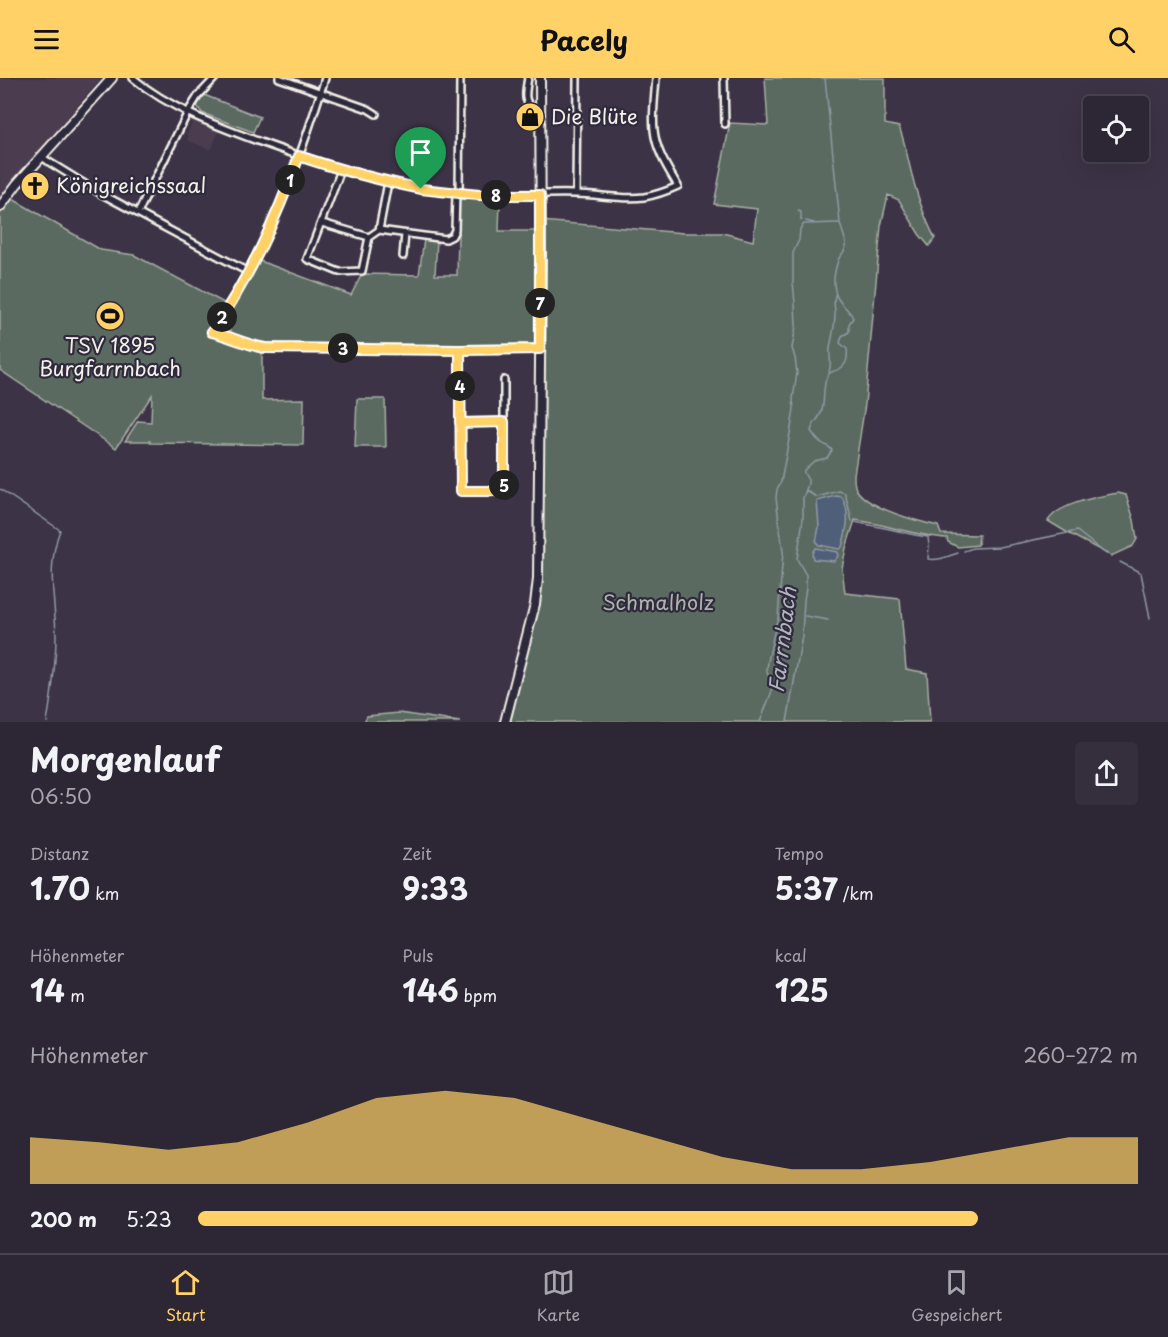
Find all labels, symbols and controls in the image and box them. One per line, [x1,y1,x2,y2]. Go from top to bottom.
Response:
text: Pacely [540,19,628,60]
icon: menu [30,23,63,56]
icon: search [1105,23,1138,56]
map controls [1083,96,1149,162]
button: locate [1083,96,1149,162]
shop icon: Die Blüte [514,101,546,133]
place label: Die Blüte [551,101,638,131]
pin [395,127,446,189]
icon: arrive [404,136,437,169]
pin: 1 [275,165,305,195]
text: 1 [286,168,294,192]
church icon: Königreichssaal [19,170,51,202]
place label: Königreichssaal [56,170,206,200]
pin: 8 [481,180,511,210]
text: 8 [491,183,501,207]
pin: 7 [525,288,555,318]
text: 7 [535,291,545,315]
sports icon: TSV 1895 Burgfarrnbach [94,300,126,332]
pin: 2 [207,302,237,332]
text: 2 [216,305,228,329]
place label: TSV 1895 Burgfarrnbach [39,330,181,383]
pin: 3 [328,333,358,363]
text: 3 [338,336,348,360]
pin: 4 [445,371,475,401]
text: 4 [455,374,465,398]
pin: 5 [489,470,519,500]
text: 5 [499,473,509,497]
water label: Farrnbach [759,584,803,694]
park label: Schmalholz [602,587,714,617]
text: Morgenlauf [30,733,220,783]
button: share [1075,742,1138,805]
text: 06:50 [30,781,92,811]
text: Distanz [30,841,89,865]
text: Zeit [402,841,432,865]
text: Tempo [775,841,824,865]
text: 1.70 [30,865,90,910]
text: 9:33 [402,865,468,910]
text: 5:37 [775,865,838,910]
text: km [90,881,119,905]
text: /km [838,881,873,905]
text: Höhenmeter [30,943,124,967]
text: Puls [402,943,433,967]
text: kcal [775,943,807,967]
text: 14 [30,967,65,1012]
text: 146 [402,967,459,1012]
text: 125 [775,967,829,1012]
text: m [65,983,85,1007]
text: bpm [459,983,497,1007]
text: Höhenmeter [30,1040,148,1070]
text: 260–272 m [1023,1040,1138,1070]
text: 200 m [30,1204,97,1234]
text: 5:23 [126,1204,172,1234]
tab: Start [166,1266,205,1326]
tab: Karte [537,1266,580,1326]
tab: Gespeichert [911,1266,1002,1326]

